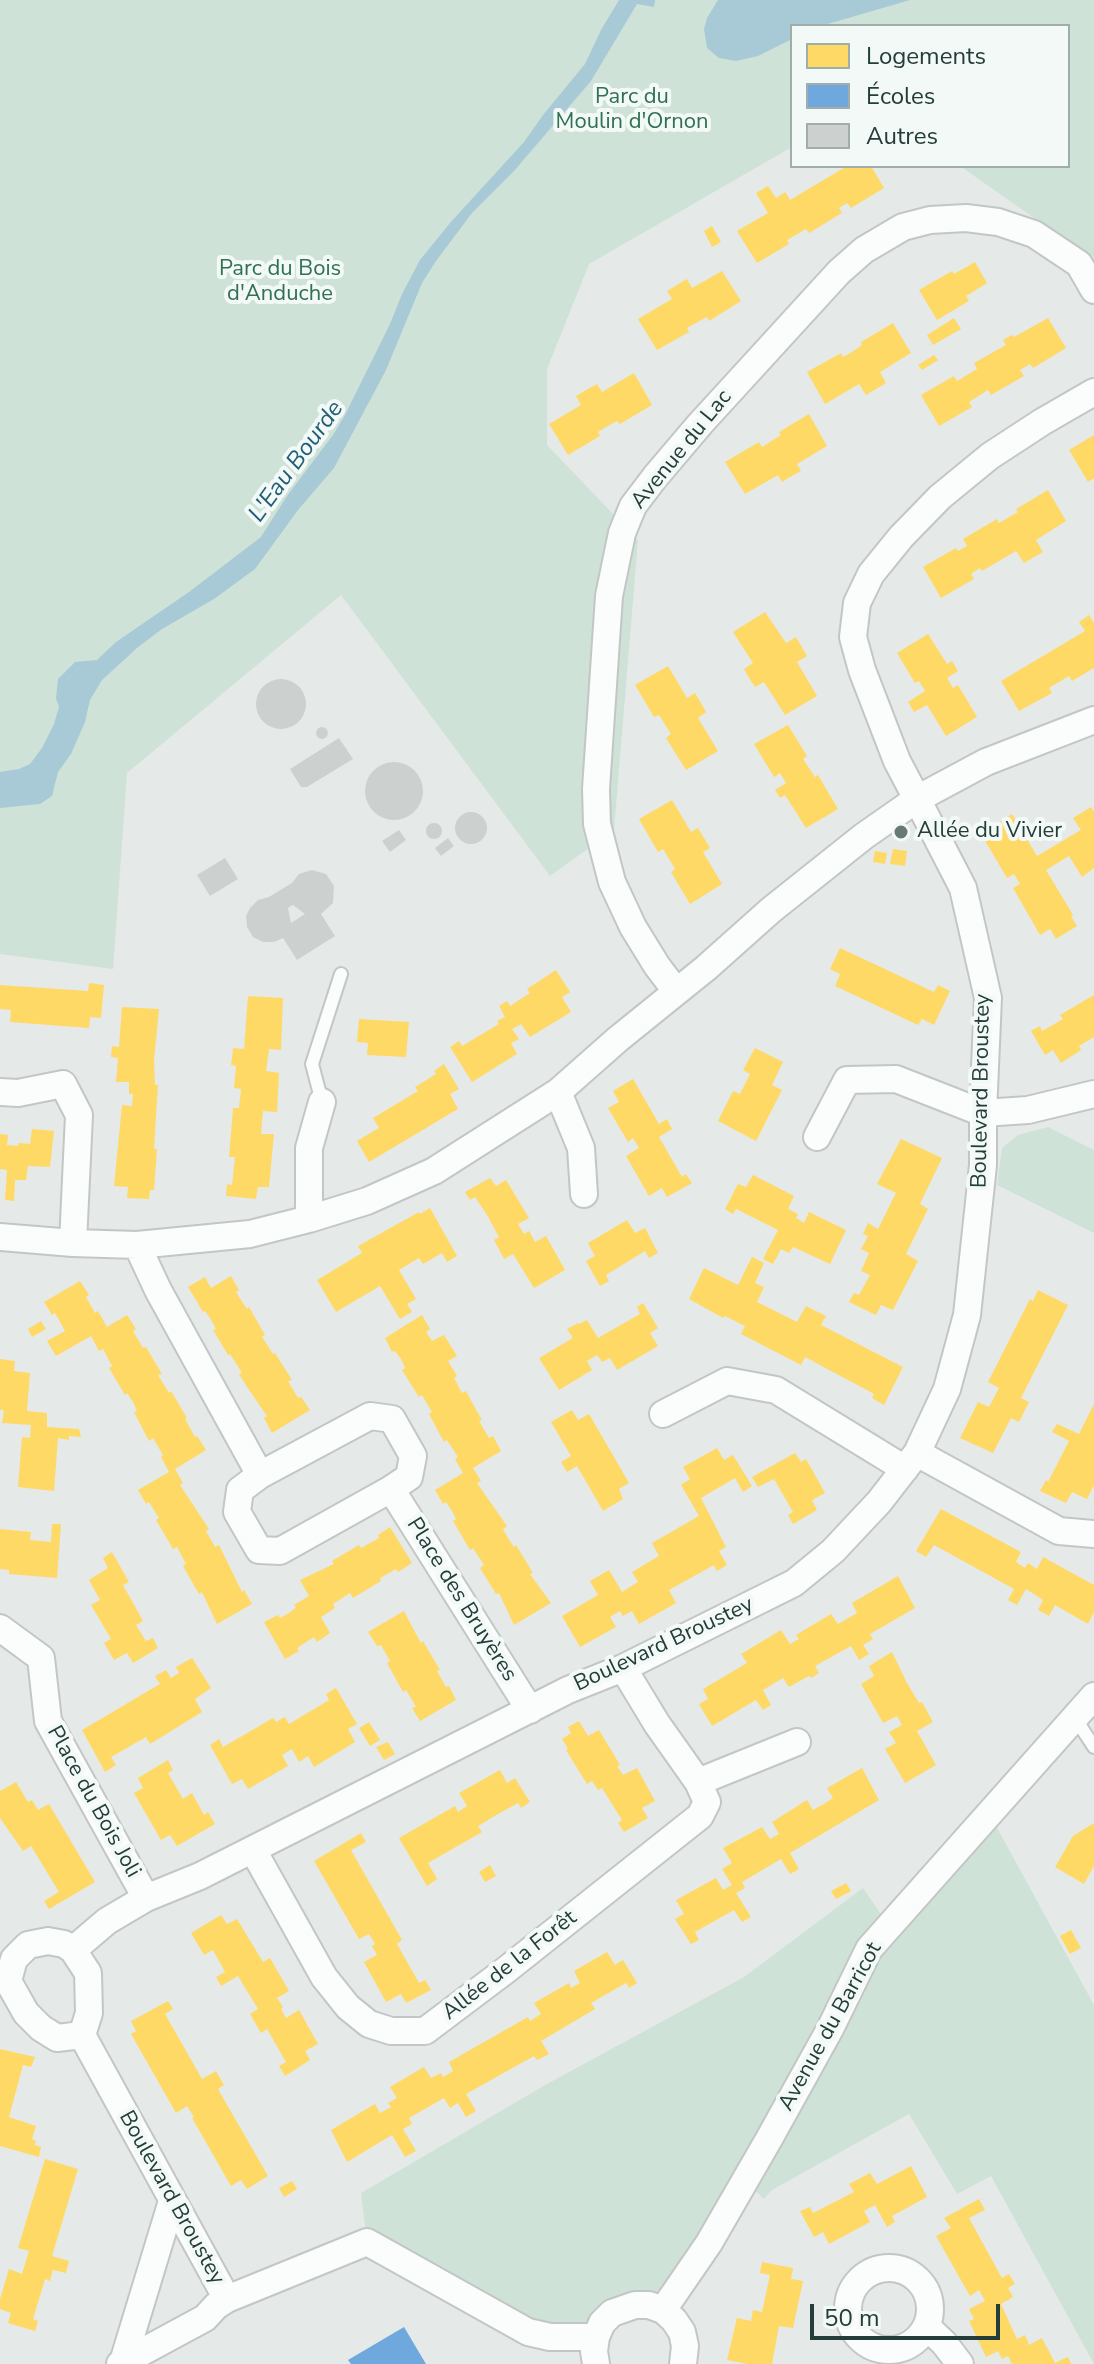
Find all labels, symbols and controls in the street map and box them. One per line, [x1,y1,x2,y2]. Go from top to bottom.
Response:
legend [790,24,1070,168]
text: Logements [866,40,986,72]
text: Écoles [866,80,935,112]
park label: Parc du Moulin d'Ornon [556,85,708,136]
text: Autres [866,120,938,152]
park label: Parc du Bois d'Anduche [219,257,341,308]
street label: Avenue du Lac [626,385,738,515]
water label: L'Eau Bourde [243,396,351,528]
place label: Allée du Vivier [917,819,1062,845]
marker: Allée du Vivier [892,823,910,841]
street label: Boulevard Broustey [967,994,997,1188]
street label: Place des Bruyères [400,1513,522,1687]
street label: Boulevard Broustey [570,1592,758,1698]
street label: Place du Bois Joli [40,1721,146,1883]
street label: Allée de la Forêt [438,1905,582,2027]
street label: Avenue du Barricot [774,1938,888,2116]
street label: Boulevard Broustey [112,2107,230,2289]
scale bar [814,2288,1004,2338]
text: 50 m [824,2302,880,2334]

